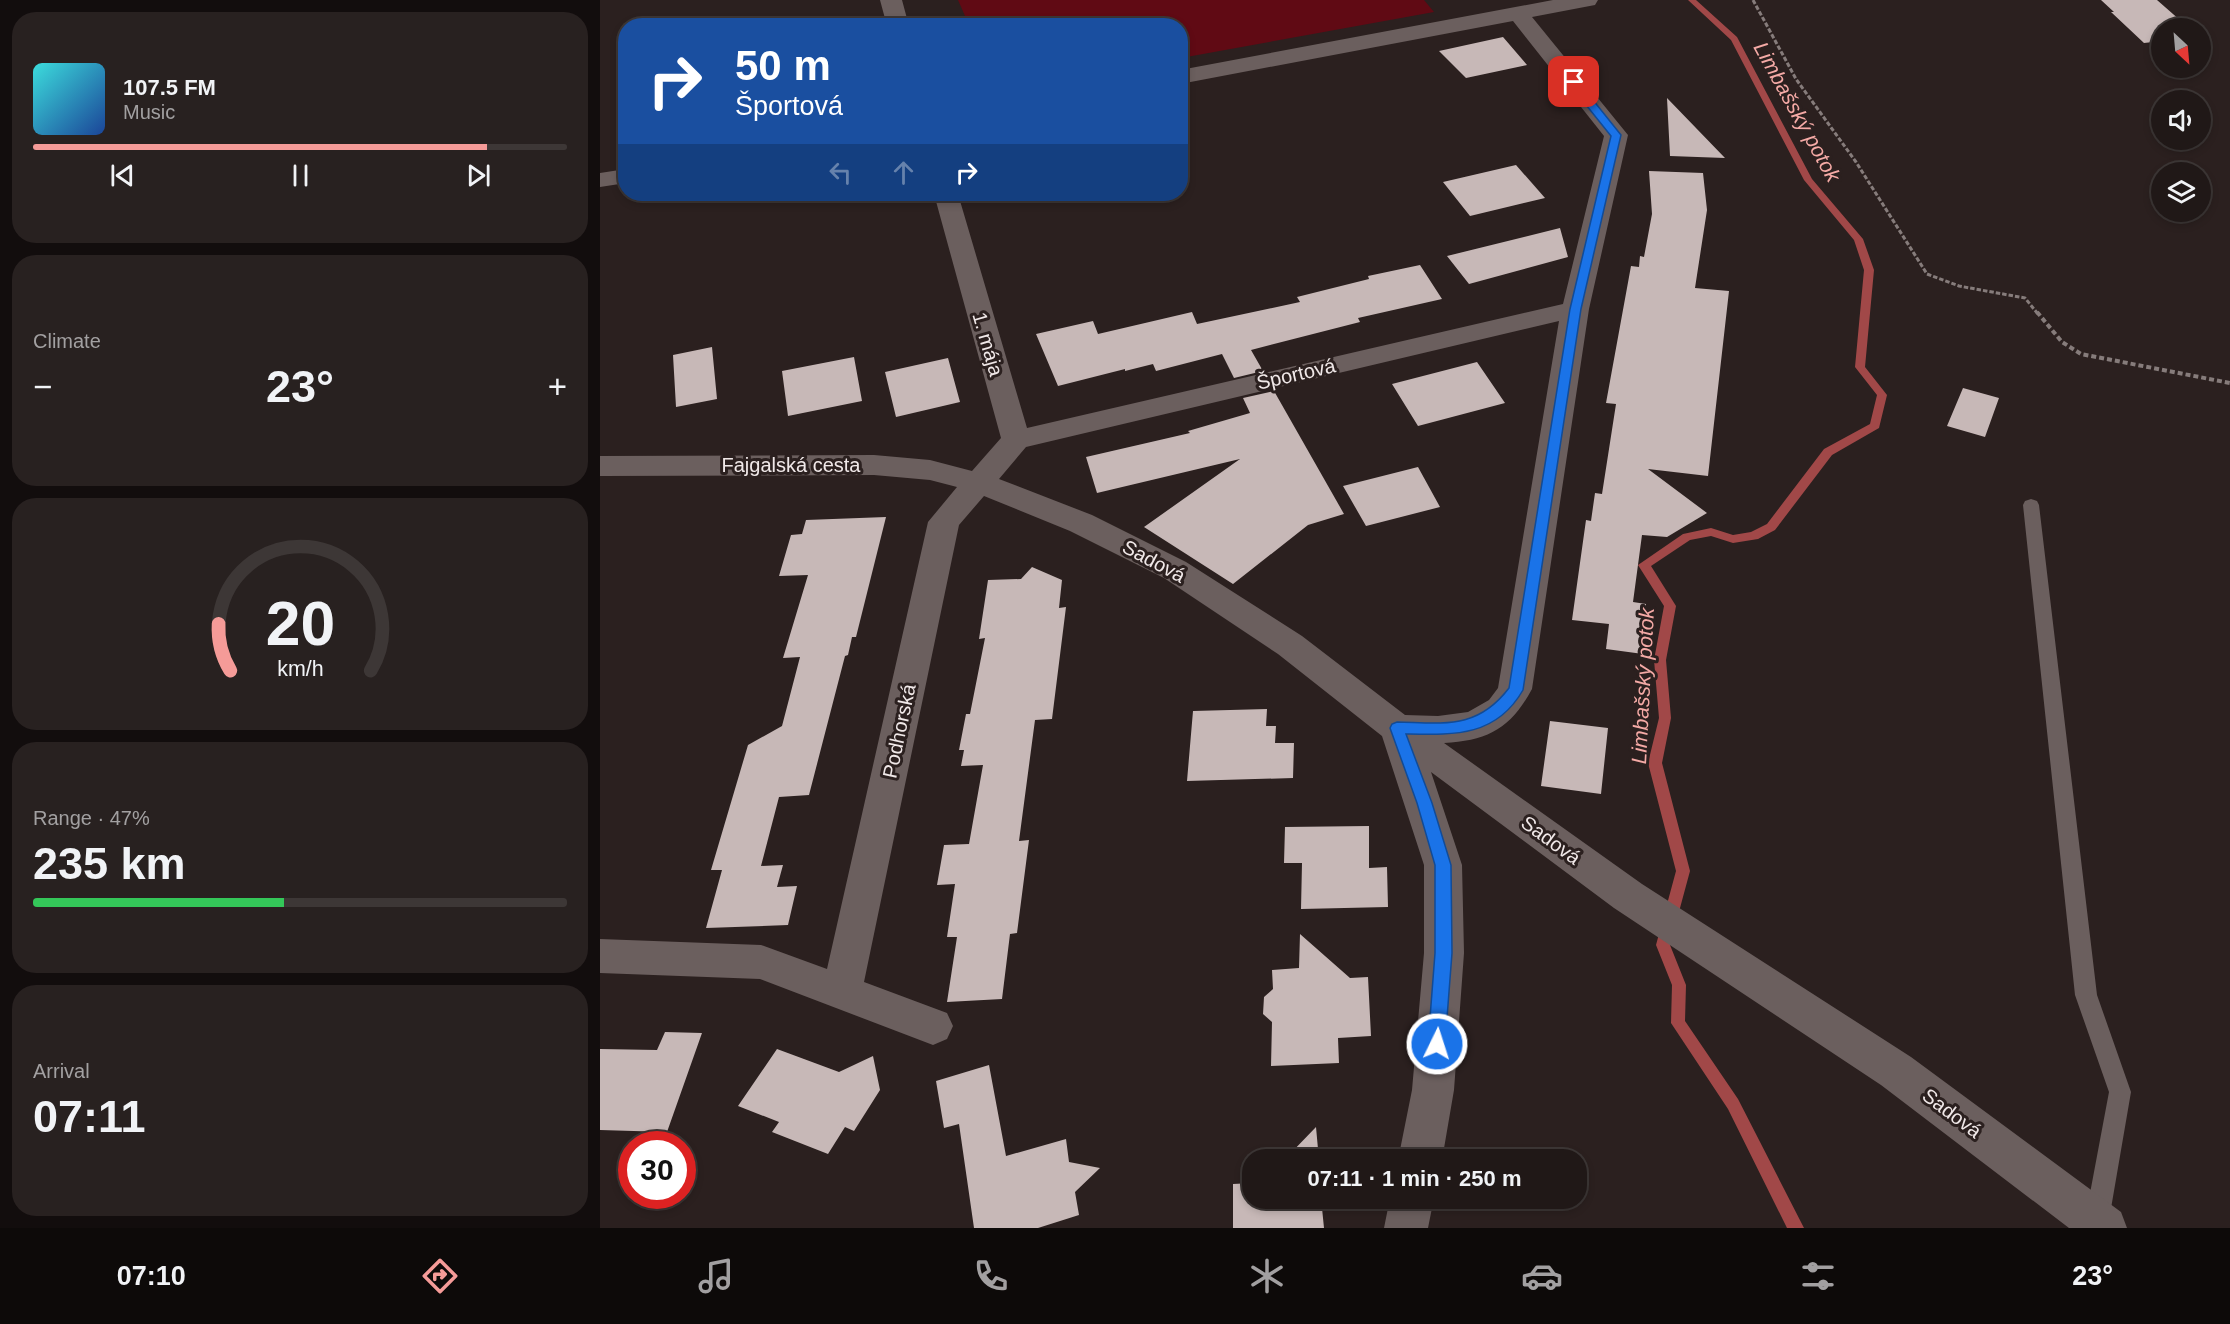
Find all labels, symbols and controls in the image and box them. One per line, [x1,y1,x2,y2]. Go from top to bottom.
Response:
north arrow [2151,18,2211,78]
map controls [2151,18,2211,222]
water label: Limbašský potok [1749,38,1846,187]
icon: right [636,42,714,120]
text: 50 m [735,42,831,89]
pin [1548,56,1599,107]
icon: arrive [1557,65,1590,98]
text: 107.5 FM [123,75,216,100]
button: sound [2151,90,2211,150]
text: Športová [735,91,843,121]
text: Music [123,101,175,123]
icon: left [824,156,857,189]
icon: ahead [887,156,920,189]
icon: right [950,156,983,189]
icon: previous [106,159,139,192]
icon: pause [284,159,317,192]
icon: next [462,159,495,192]
button: layers [2151,162,2211,222]
street label: 1. mája [968,309,1008,379]
text: Climate [33,330,101,352]
street label: Športová [1255,354,1338,394]
text: 23° [266,361,334,412]
text: − [33,368,52,405]
text: + [548,368,567,405]
street label: Fajgalská cesta [722,454,861,476]
street label: Sadová [1119,535,1190,587]
text: 20 [265,589,335,658]
water label: Limbašský potok [1627,606,1658,765]
text: km/h [277,657,323,681]
street label: Podhorská [878,681,920,780]
text: Range · 47% [33,807,150,829]
street label: Sadová [1517,811,1586,869]
text: 235 km [33,838,186,889]
position arrow [1405,1012,1469,1076]
text: Arrival [33,1060,90,1082]
street label: Sadová [1918,1084,1986,1143]
text: 07:11 [33,1091,146,1142]
speed limit sign: 30 [618,1131,696,1209]
text: 07:11 · 1 min · 250 m [1308,1166,1522,1191]
icon: directions [419,1255,461,1297]
icon: music [695,1255,737,1297]
icon: phone [970,1255,1012,1297]
icon: climate [1246,1255,1288,1297]
icon: car [1521,1255,1563,1297]
icon: filters [1797,1255,1839,1297]
text: 07:10 [117,1261,186,1291]
text: 23° [2072,1261,2113,1291]

